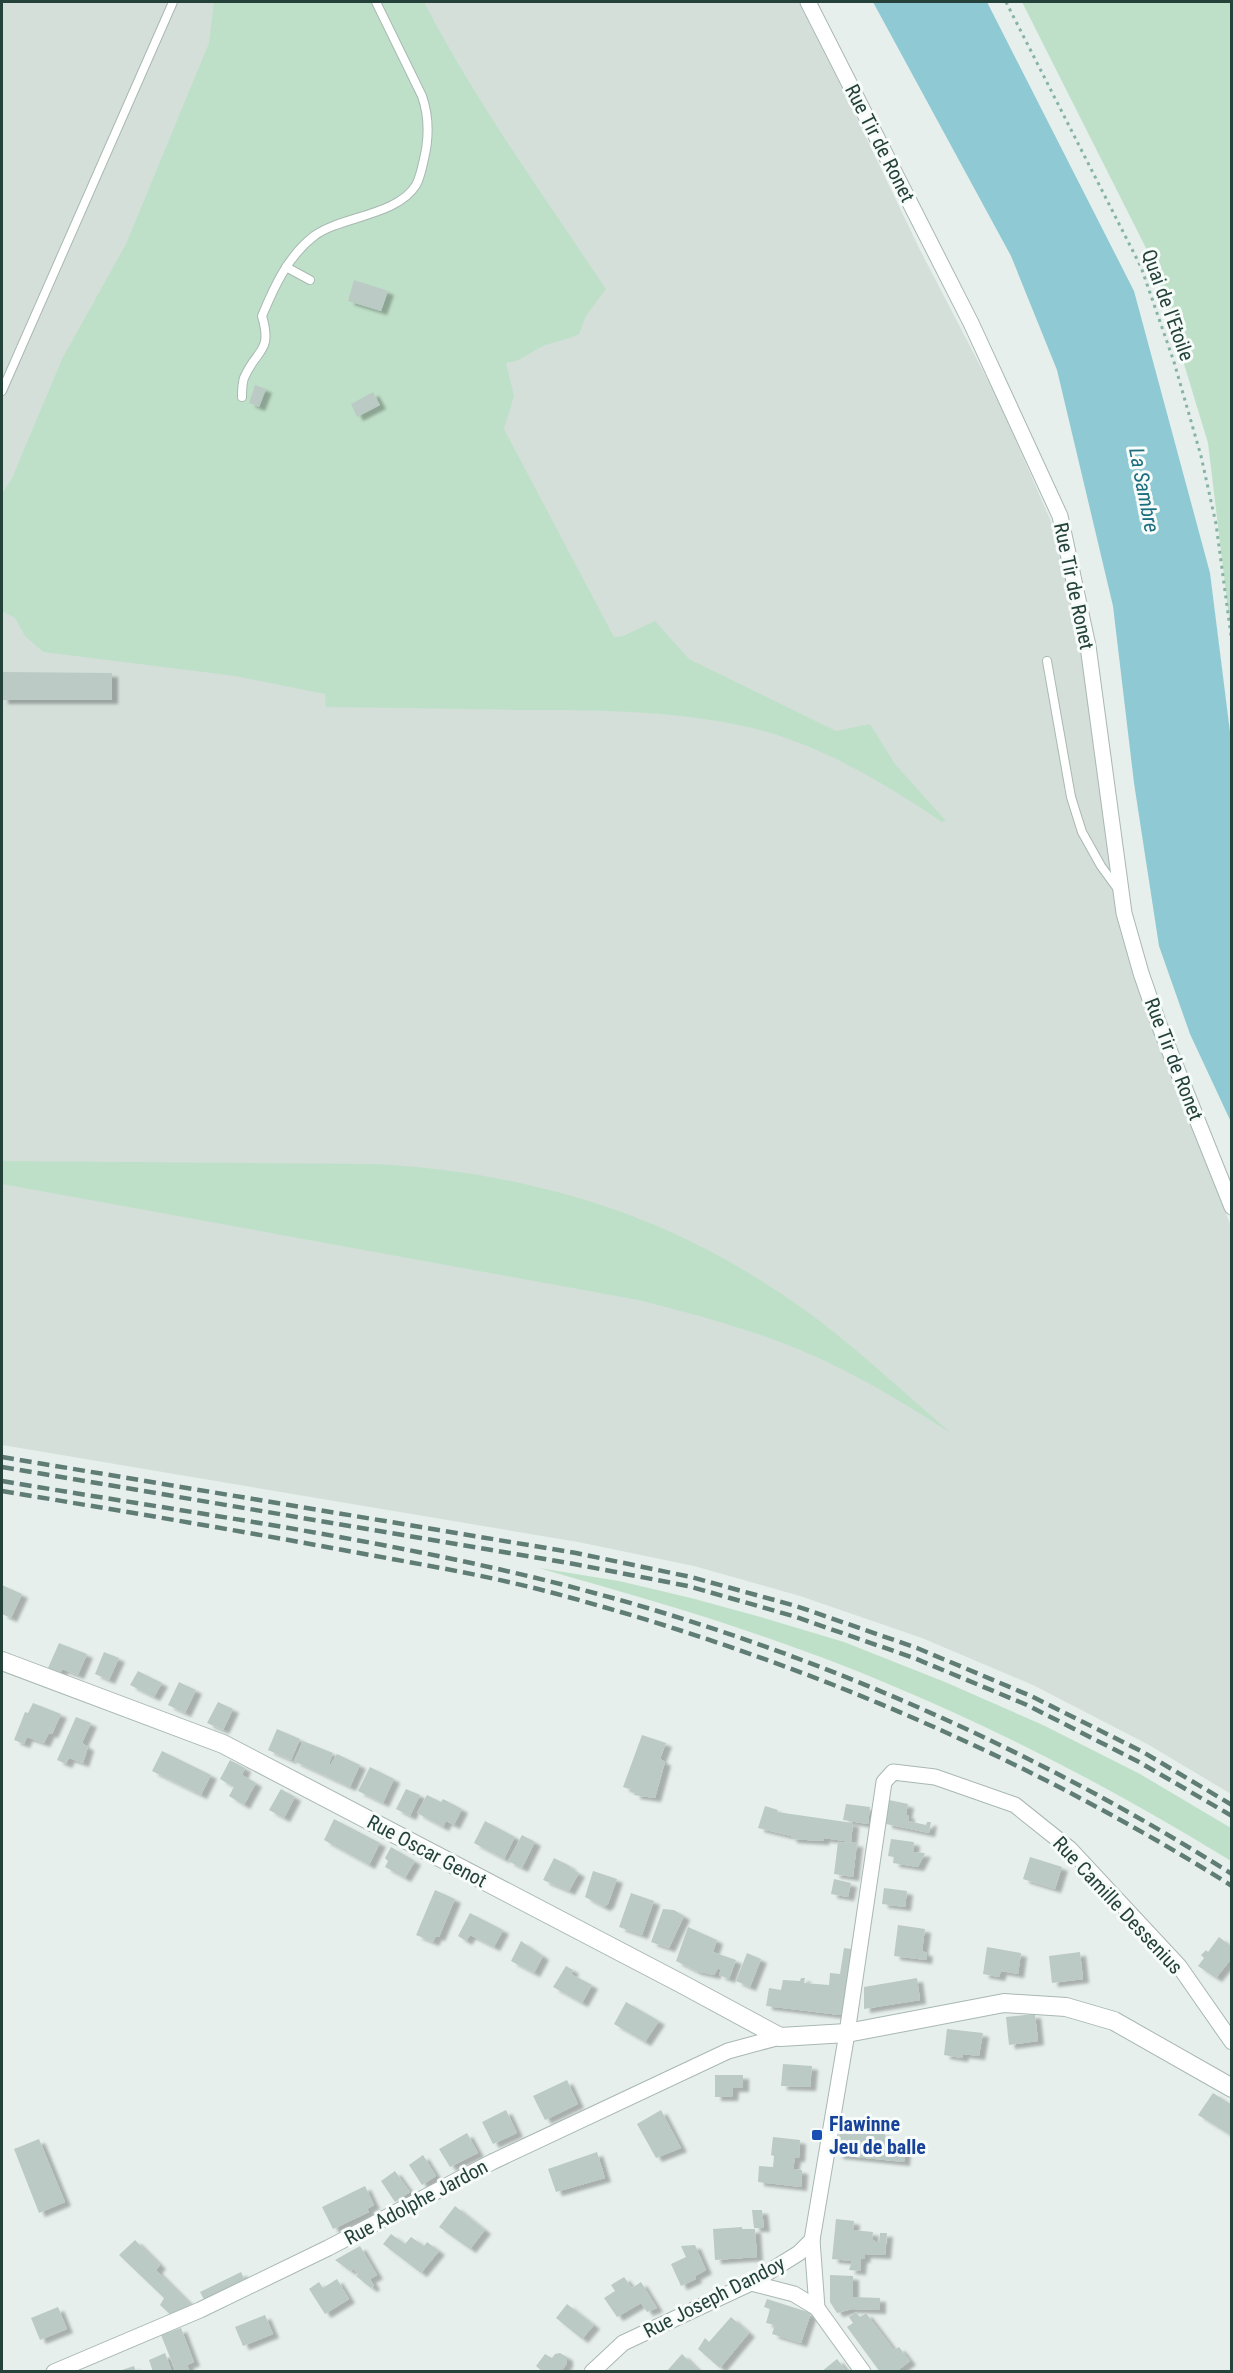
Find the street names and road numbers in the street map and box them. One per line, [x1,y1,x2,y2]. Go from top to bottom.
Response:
street label: Rue Tir de Ronet [840,80,920,206]
street label: Quai de l'Etoile [1137,246,1199,364]
street label: Rue Tir de Ronet [1049,520,1099,652]
street label: Rue Tir de Ronet [1140,994,1208,1124]
street label: Rue Oscar Genot [363,1809,491,1893]
street label: Rue Camille Dessenius [1048,1831,1188,1979]
street label: Rue Adolphe Jardon [340,2154,492,2250]
street label: Rue Joseph Dandoy [639,2251,789,2343]

